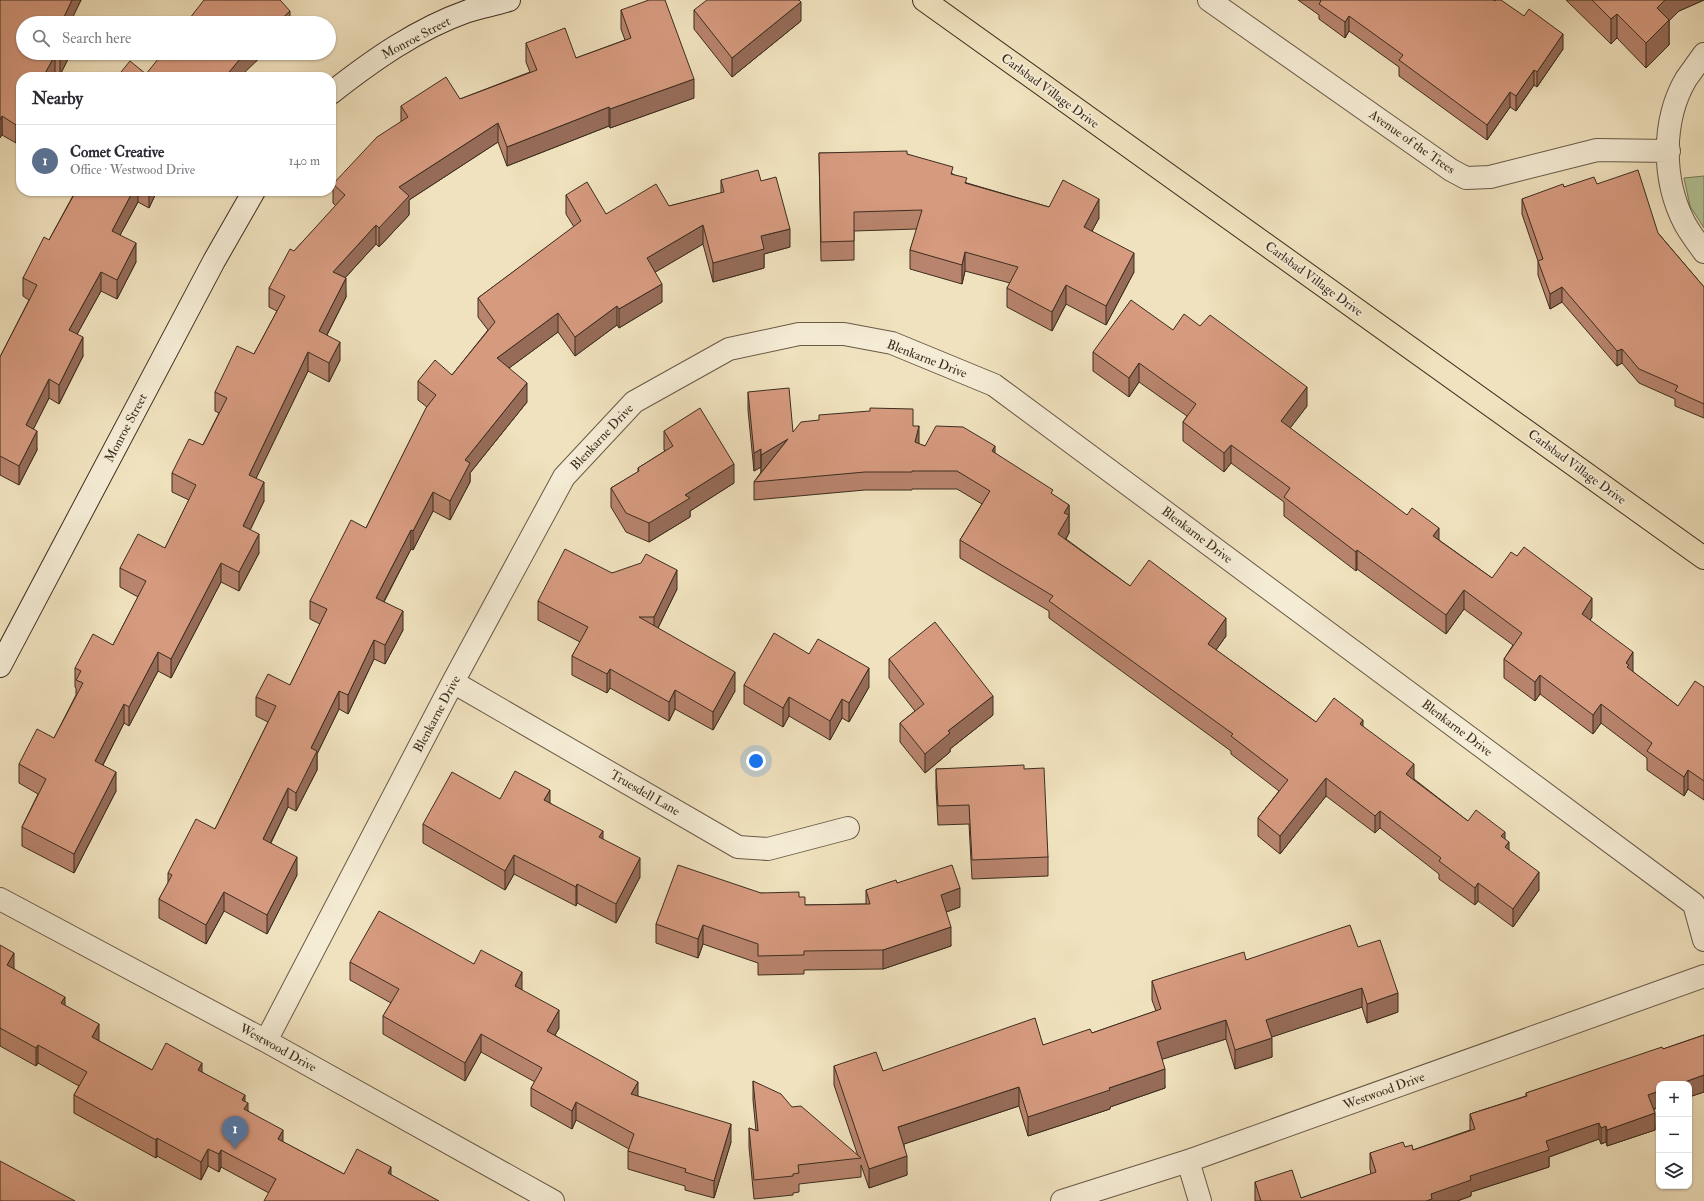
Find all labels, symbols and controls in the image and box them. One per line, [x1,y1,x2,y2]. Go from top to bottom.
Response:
street label: Monroe Street [379,13,453,63]
search box [16,16,336,60]
icon: search [30,27,52,49]
text: Search here [62,29,131,48]
street label: Carlsbad Village Drive [998,50,1103,132]
text: Nearby [32,88,83,109]
street label: Avenue of the Trees [1365,106,1458,178]
text: Comet Creative [70,143,164,162]
text: 1 [43,153,47,169]
text: 140 m [289,153,320,169]
text: Office · Westwood Drive [70,162,195,178]
street label: Carlsbad Village Drive [1262,238,1367,320]
street label: Blenkarne Drive [885,336,970,382]
street label: Monroe Street [101,391,151,465]
street label: Blenkarne Drive [567,400,637,473]
street label: Carlsbad Village Drive [1525,426,1630,508]
street label: Blenkarne Drive [1158,503,1236,567]
street label: Blenkarne Drive [410,672,464,755]
street label: Blenkarne Drive [1418,696,1496,760]
your location [746,751,766,771]
street label: Truesdell Lane [607,767,683,820]
street label: Westwood Drive [236,1020,320,1076]
street label: Westwood Drive [1340,1069,1427,1113]
map controls [1656,1081,1692,1189]
button: + [1656,1081,1692,1117]
pin: 1 [222,1116,248,1149]
button: − [1656,1117,1692,1153]
button: layers [1656,1153,1692,1189]

